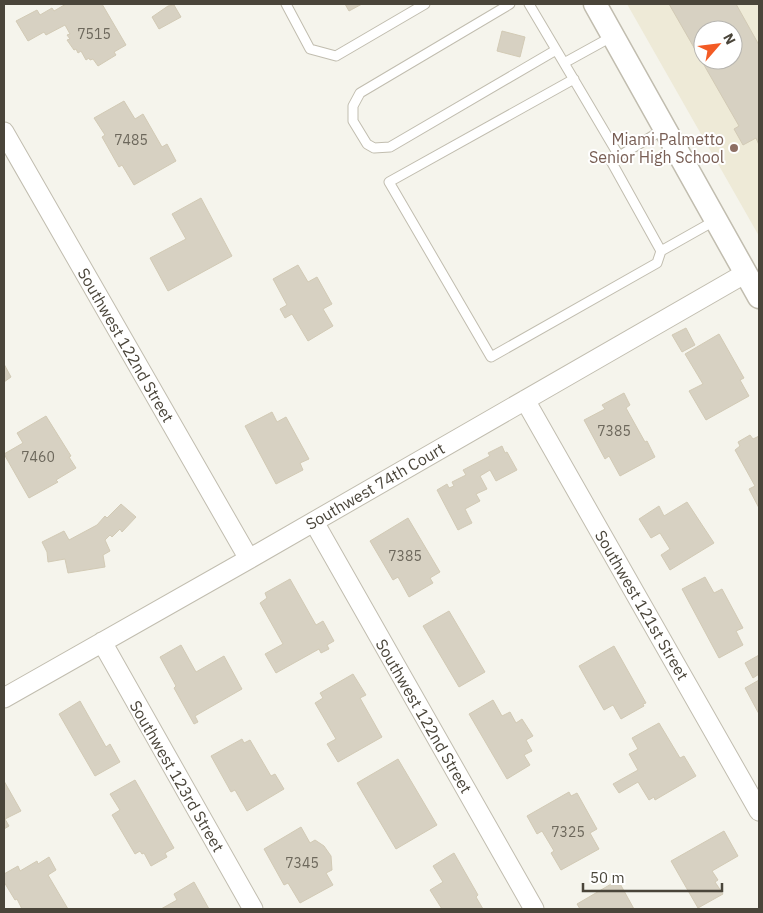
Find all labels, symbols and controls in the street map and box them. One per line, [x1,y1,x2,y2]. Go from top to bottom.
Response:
north arrow [693,20,743,70]
house number: 7515 [77,25,111,43]
text: N [719,30,740,48]
place label: Miami Palmetto Senior High School [589,129,724,167]
house number: 7485 [114,131,148,149]
marker: Miami Palmetto Senior High School [728,142,740,154]
street label: Southwest 122nd Street [74,264,178,426]
house number: 7385 [597,422,631,440]
street label: Southwest 74th Court [302,438,448,534]
house number: 7460 [21,448,55,466]
street label: Southwest 121st Street [591,526,693,684]
house number: 7385 [388,547,422,565]
street label: Southwest 122nd Street [372,635,476,797]
street label: Southwest 123rd Street [125,697,229,855]
house number: 7325 [551,823,585,841]
house number: 7345 [285,854,319,872]
scale bar [583,860,722,892]
text: 50 m [590,868,625,887]

